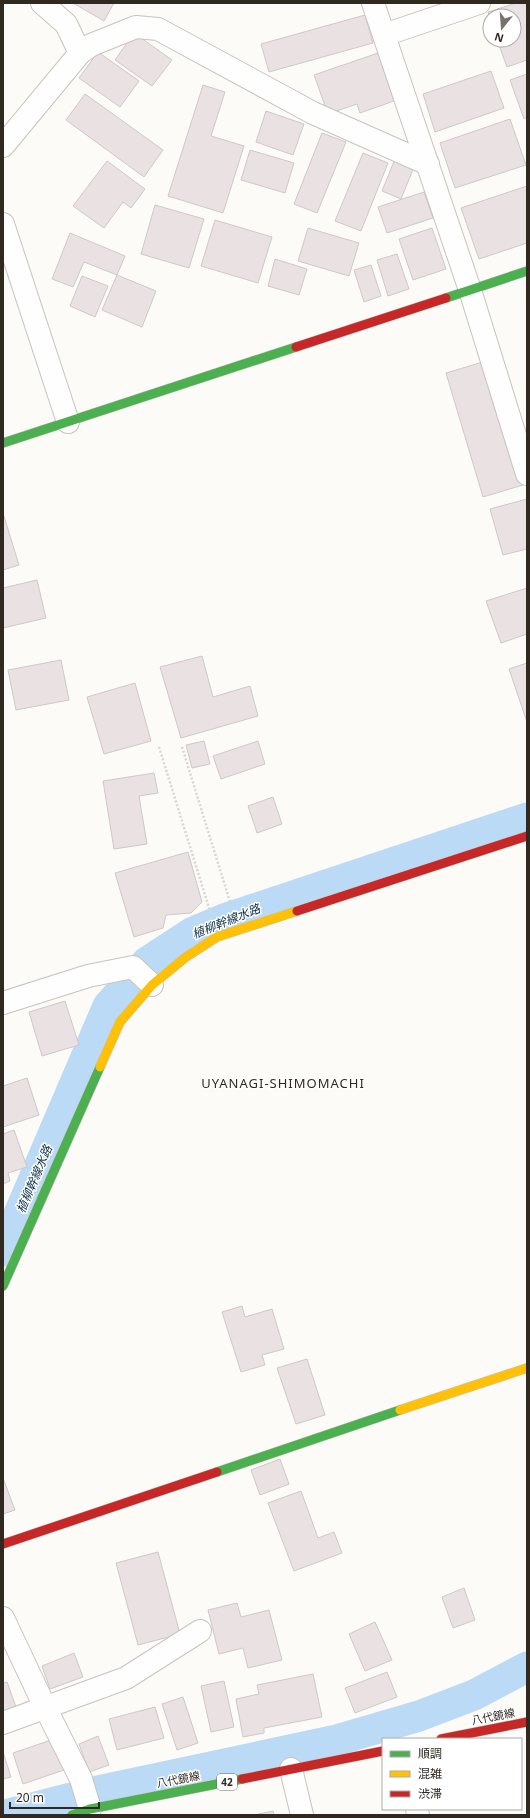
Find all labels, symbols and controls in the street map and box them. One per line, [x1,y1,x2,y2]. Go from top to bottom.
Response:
north arrow [482,8,522,48]
text: N [492,30,505,47]
water label: 植柳幹線水路 [189,899,263,942]
district label: UYANAGI-SHIMOMACHI [201,1074,365,1092]
water label: 植柳幹線水路 [12,1142,56,1215]
street label: 八代鏡線 [470,1704,516,1728]
legend [382,1738,522,1810]
text: 順調 [418,1745,442,1762]
text: 混雑 [418,1765,442,1782]
street label: 八代鏡線 [155,1767,201,1791]
road number: 42 [217,1774,237,1790]
scale bar [10,1784,99,1810]
text: 渋滞 [418,1785,442,1802]
text: 20 m [16,1789,44,1806]

